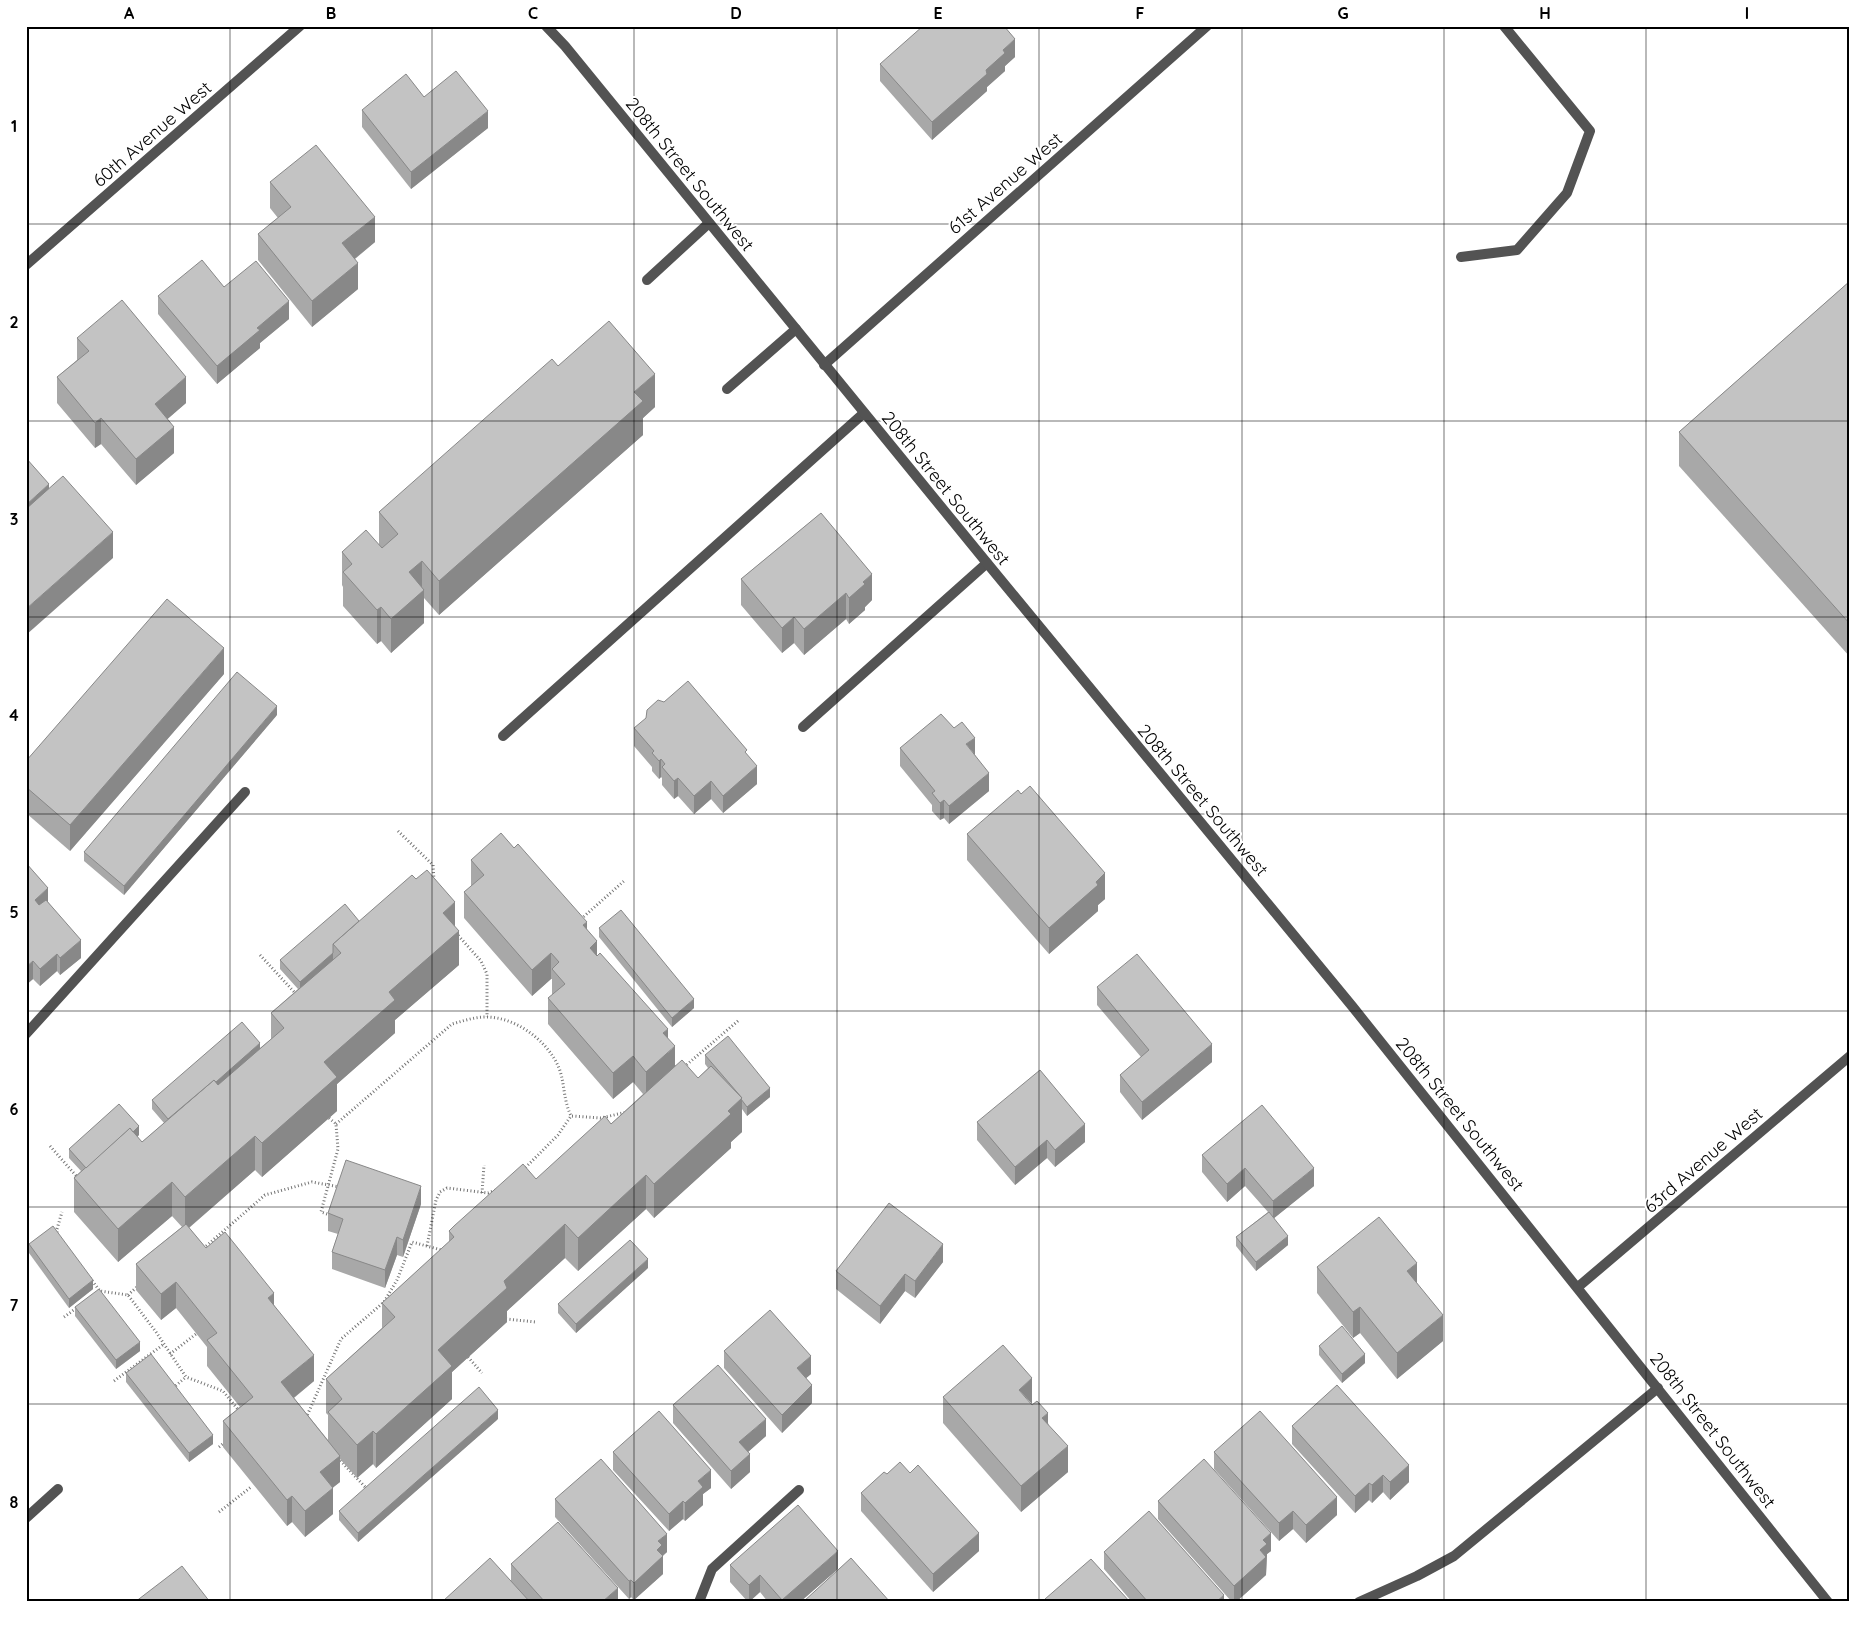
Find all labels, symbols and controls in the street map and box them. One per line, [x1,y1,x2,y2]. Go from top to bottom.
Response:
text: A [124,3,135,23]
text: B [326,3,336,23]
text: C [528,3,538,23]
text: D [730,3,742,23]
text: E [933,3,943,23]
text: F [1136,3,1145,23]
text: G [1337,3,1349,23]
text: H [1539,3,1551,23]
text: I [1745,3,1749,23]
street label: 60th Avenue West [88,76,216,192]
street label: 208th Street Southwest [621,92,759,256]
text: 1 [11,116,17,136]
street label: 61st Avenue West [943,127,1067,239]
text: 2 [9,312,19,332]
street label: 208th Street Southwest [877,406,1015,570]
text: 3 [10,509,18,529]
text: 4 [9,705,19,725]
street label: 208th Street Southwest [1133,719,1273,881]
text: 5 [9,902,19,922]
street label: 208th Street Southwest [1391,1032,1529,1196]
text: 6 [10,1099,19,1119]
street label: 63rd Avenue West [1639,1102,1767,1218]
text: 7 [10,1295,19,1315]
street label: 208th Street Southwest [1645,1347,1781,1513]
text: 8 [10,1492,19,1512]

